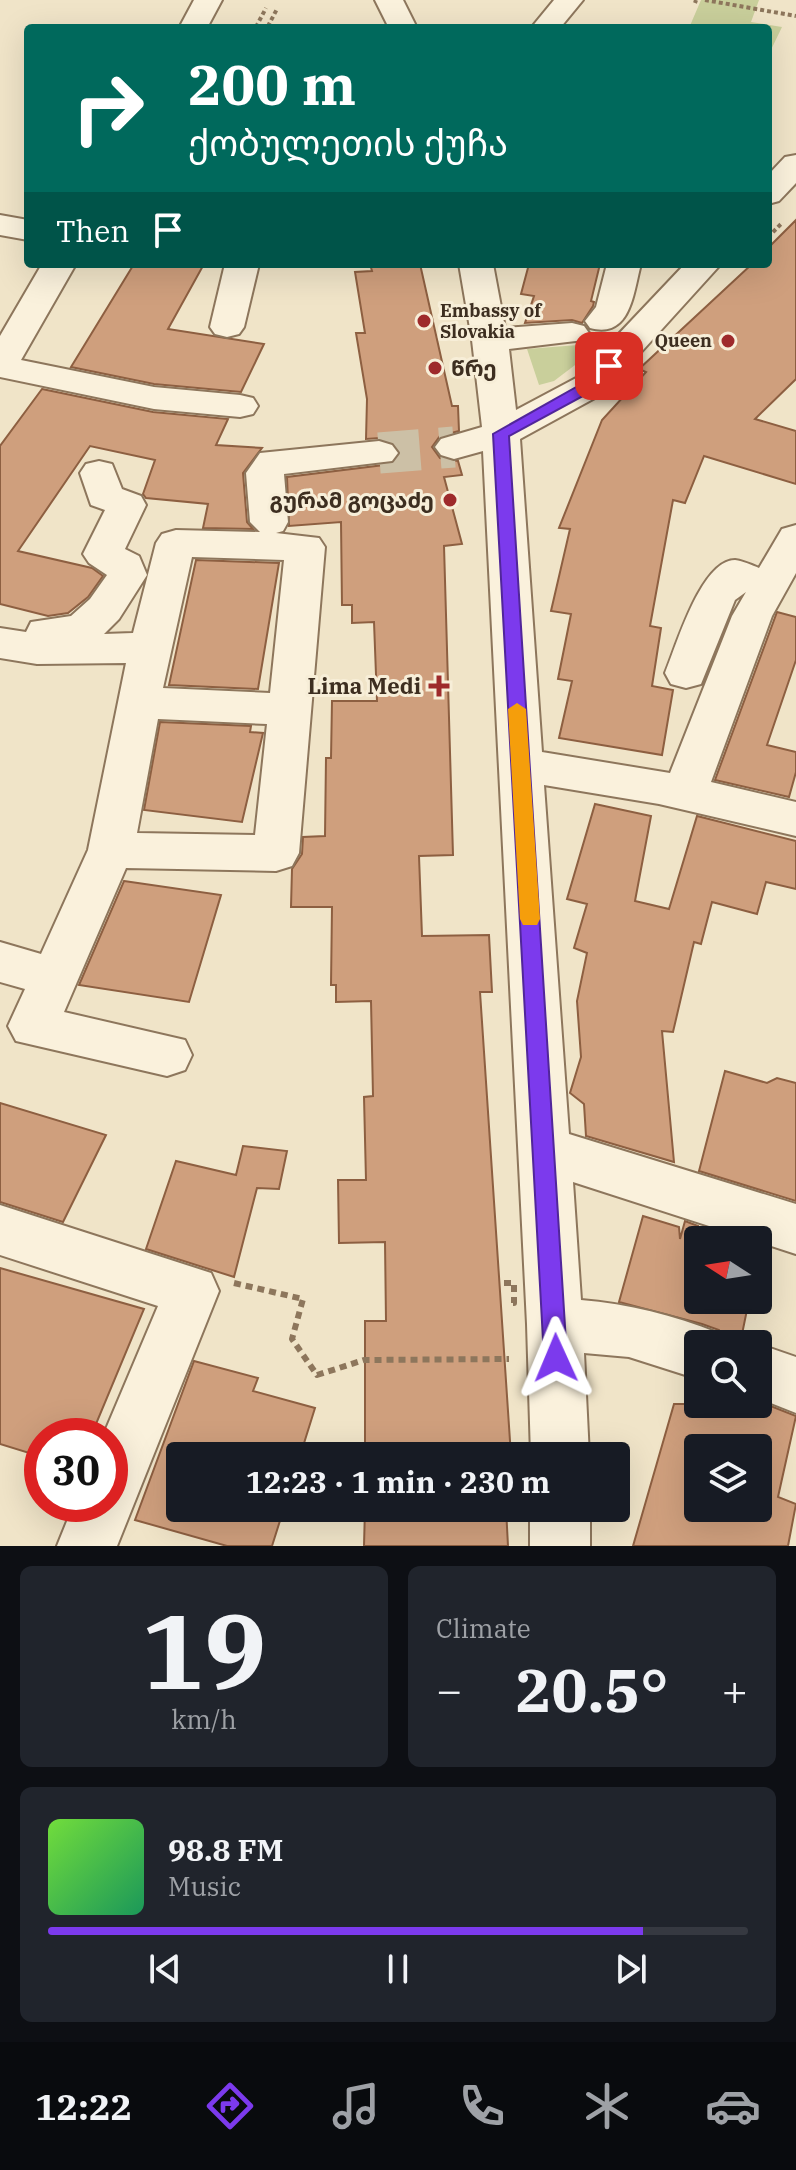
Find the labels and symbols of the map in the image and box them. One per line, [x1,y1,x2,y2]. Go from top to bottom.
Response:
place label: Embassy of Slovakia [440,299,543,343]
marker: Embassy of Slovakia [415,312,433,330]
place label: Queen [654,329,712,352]
pin [575,332,643,400]
marker: Queen [719,332,737,350]
place label: წრე [451,353,497,382]
marker: წრე [426,359,444,377]
place label: გურამ გოცაძე [270,485,434,514]
marker: გურამ გოცაძე [441,491,459,509]
place label: Lima Medi [307,671,421,700]
marker: Lima Medi [428,675,450,697]
north arrow [684,1226,772,1314]
position arrow [514,1316,598,1400]
speed limit sign: 30 [24,1418,128,1522]

